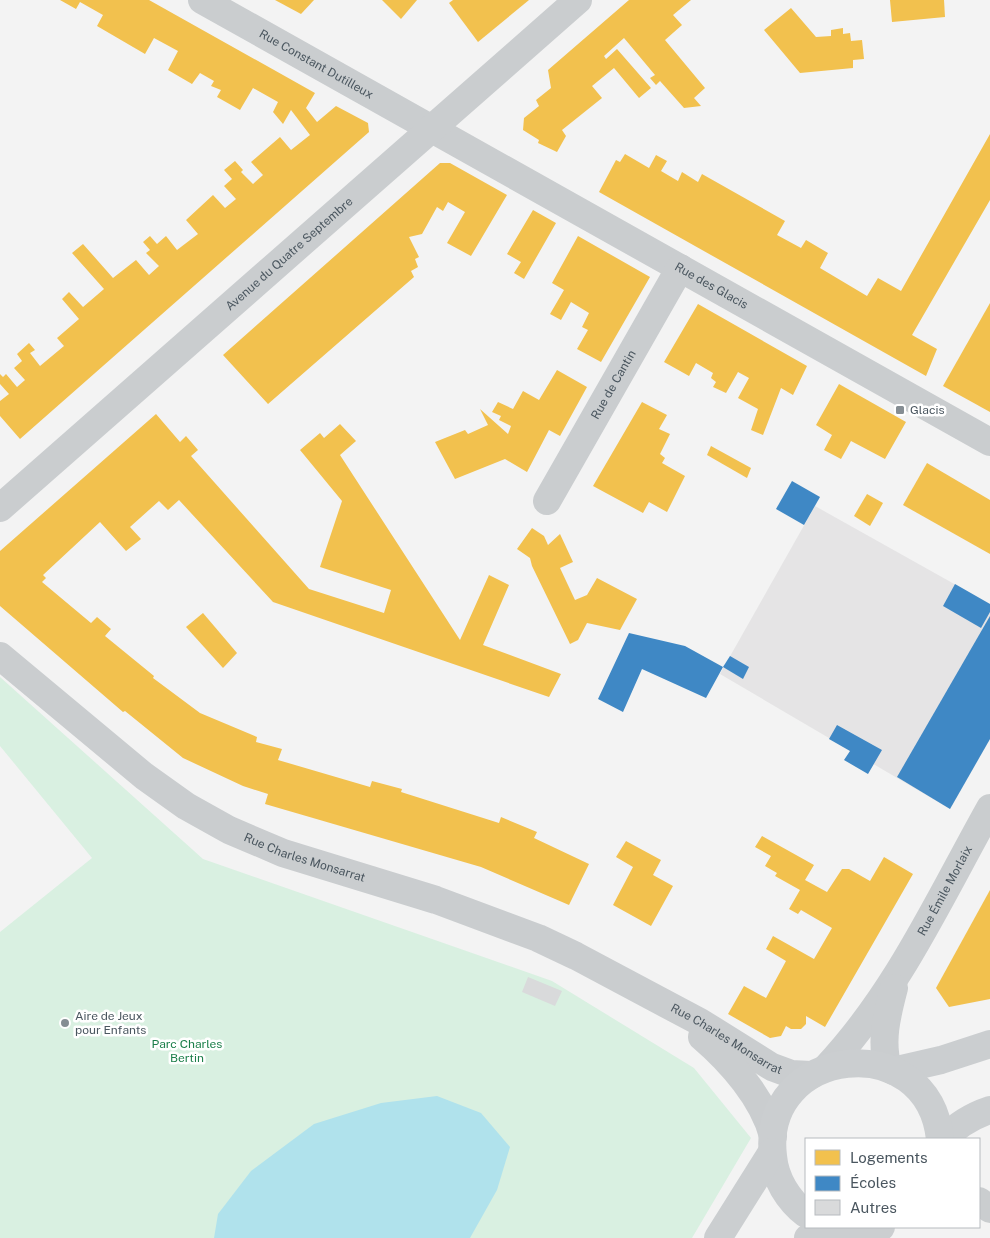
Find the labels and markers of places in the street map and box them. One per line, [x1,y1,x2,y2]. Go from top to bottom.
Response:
place label: Glacis [910,403,945,417]
marker: Glacis [894,404,906,416]
place label: Aire de Jeux pour Enfants [75,1009,146,1037]
marker: Aire de Jeux pour Enfants [59,1017,71,1029]

